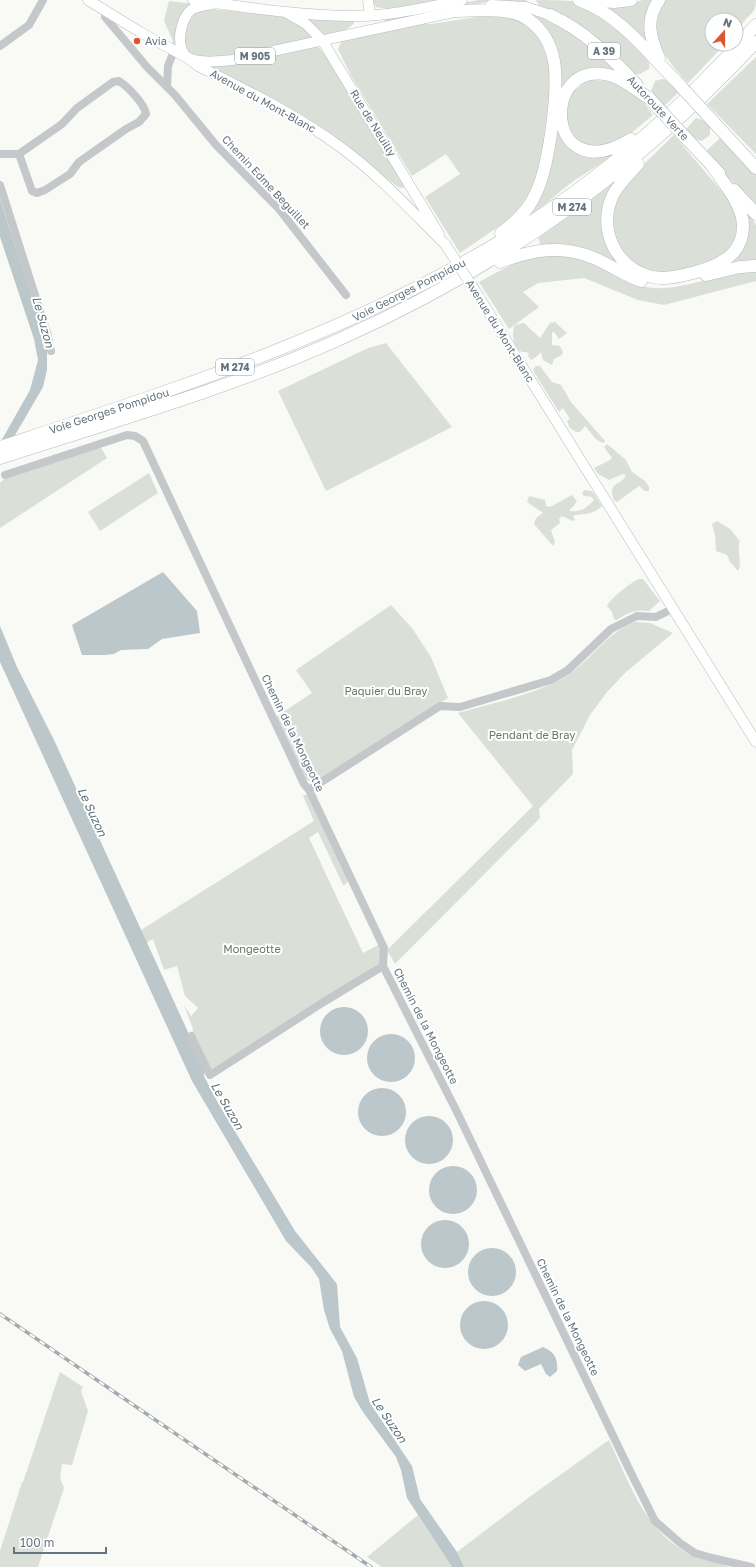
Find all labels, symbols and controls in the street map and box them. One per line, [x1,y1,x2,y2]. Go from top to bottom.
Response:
north arrow [704,12,744,52]
text: N [722,15,734,30]
place label: Avia [145,34,167,47]
marker: Avia [132,36,142,46]
road number: A 39 [588,43,620,59]
road number: M 905 [235,48,275,64]
street label: Avenue du Mont-Blanc [208,66,318,135]
street label: Autoroute Verte [625,72,692,143]
street label: Rue de Neuilly [348,87,399,159]
street label: Chemin Edme Beguillet [220,132,313,231]
road number: M 274 [553,199,591,215]
street label: Voie Georges Pompidou [350,255,468,324]
street label: Avenue du Mont-Blanc [463,277,537,385]
water label: Le Suzon [29,295,58,350]
road number: M 274 [216,359,254,375]
street label: Voie Georges Pompidou [47,385,170,436]
street label: Chemin de la Mongeotte [259,672,328,794]
park label: Paquier du Bray [345,684,427,697]
park label: Pendant de Bray [489,728,575,741]
water label: Le Suzon [75,785,111,839]
park label: Mongeotte [223,942,281,955]
street label: Chemin de la Mongeotte [391,965,461,1086]
water label: Le Suzon [208,1079,247,1133]
street label: Chemin de la Mongeotte [534,1256,603,1378]
water label: Le Suzon [369,1394,411,1446]
scale bar [14,1529,106,1555]
text: 100 m [20,1535,54,1550]

